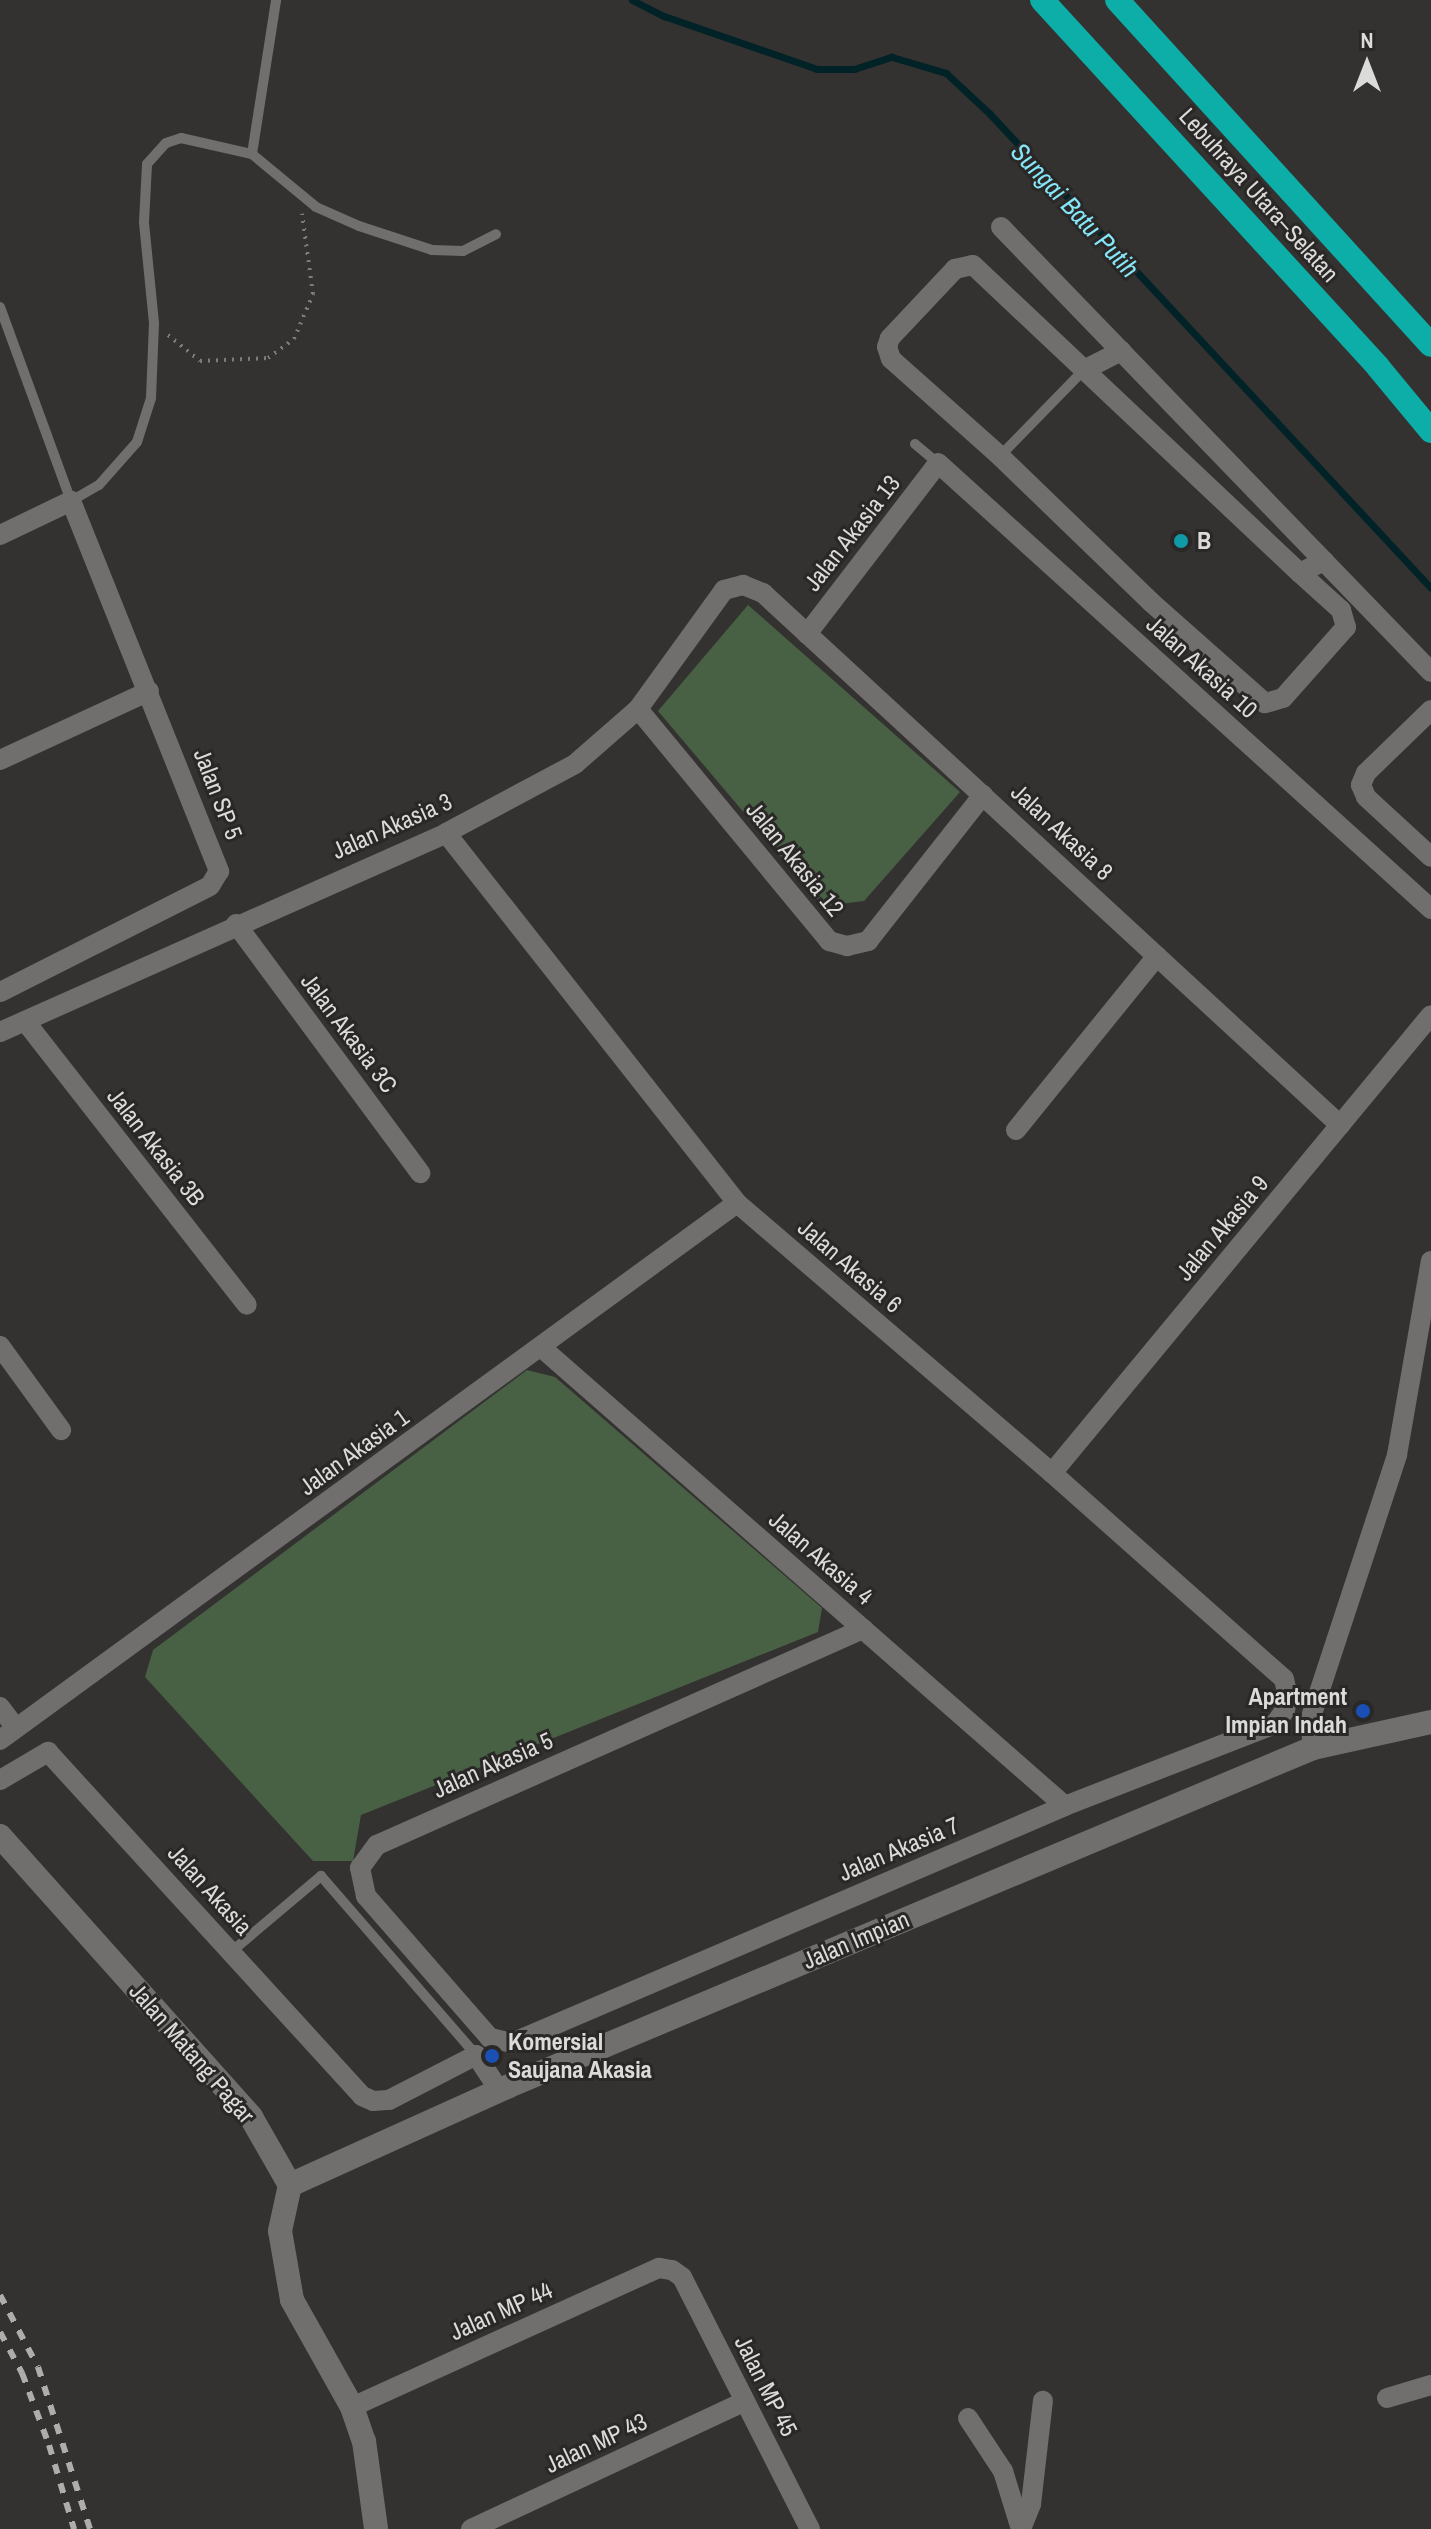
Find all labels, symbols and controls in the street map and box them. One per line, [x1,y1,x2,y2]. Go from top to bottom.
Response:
north arrow [1327,24,1407,104]
text: N [1360,25,1374,55]
street label: Lebuhraya Utara–Selatan [1173,102,1345,288]
water label: Sungai Batu Putih [1005,136,1145,284]
street label: Jalan Akasia 13 [798,469,906,597]
place label: B [1197,527,1211,555]
marker: B [1172,532,1190,550]
street label: Jalan Akasia 10 [1140,609,1264,725]
street label: Jalan SP 5 [188,744,248,844]
street label: Jalan Akasia 8 [1005,777,1119,887]
street label: Jalan Akasia 3 [327,787,457,865]
street label: Jalan Akasia 12 [740,796,850,922]
street label: Jalan Akasia 3C [294,967,404,1099]
street label: Jalan Akasia 3B [101,1082,211,1212]
street label: Jalan Akasia 9 [1169,1169,1275,1287]
street label: Jalan Akasia 6 [792,1213,908,1319]
street label: Jalan Akasia 1 [293,1402,415,1502]
street label: Jalan Akasia 4 [763,1505,879,1611]
place label: Apartment Impian Indah [1226,1683,1347,1739]
marker: Apartment Impian Indah [1354,1702,1372,1720]
street label: Jalan Akasia 5 [428,1726,558,1804]
street label: Jalan Akasia 7 [834,1811,964,1887]
street label: Jalan Akasia [162,1838,258,1942]
street label: Jalan Impian [799,1905,913,1975]
street label: Jalan Matang Pagar [123,1977,261,2129]
place label: Komersial Saujana Akasia [508,2028,652,2084]
marker: Komersial Saujana Akasia [483,2047,501,2065]
street label: Jalan MP 44 [445,2276,557,2346]
street label: Jalan MP 45 [728,2331,804,2441]
street label: Jalan MP 43 [540,2407,652,2479]

